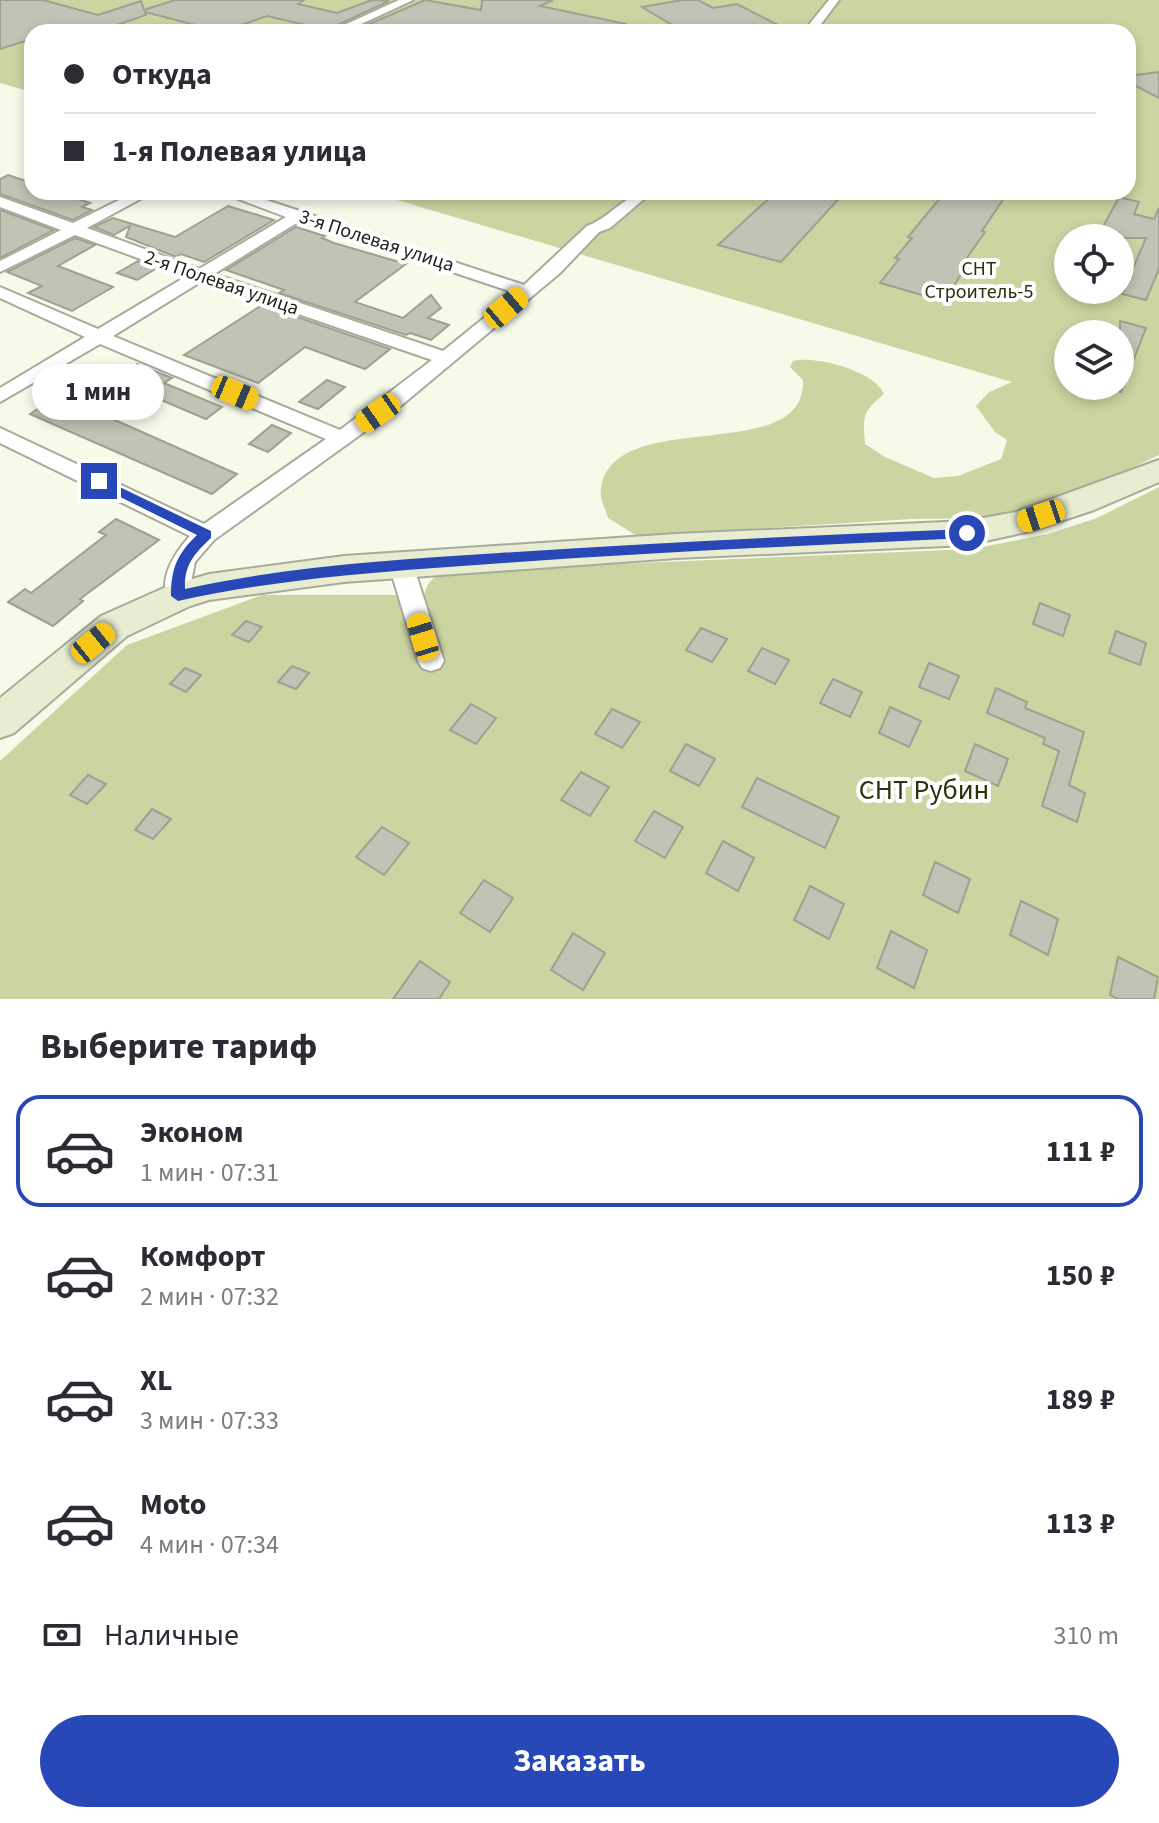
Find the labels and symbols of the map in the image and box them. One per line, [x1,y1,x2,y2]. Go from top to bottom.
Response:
street label: 3-я Полевая улица [296,203,458,279]
street label: 2-я Полевая улица [141,243,303,322]
park label: СНТ Строитель-5 [925,255,1033,306]
car [480,283,532,333]
callout: 1 мин [33,365,165,421]
car [208,373,262,413]
car [351,389,405,437]
route end [81,463,117,499]
car [1014,497,1068,535]
route start [949,515,985,551]
car [405,611,441,663]
car [67,619,119,667]
park label: СНТ Рубин [859,770,989,810]

